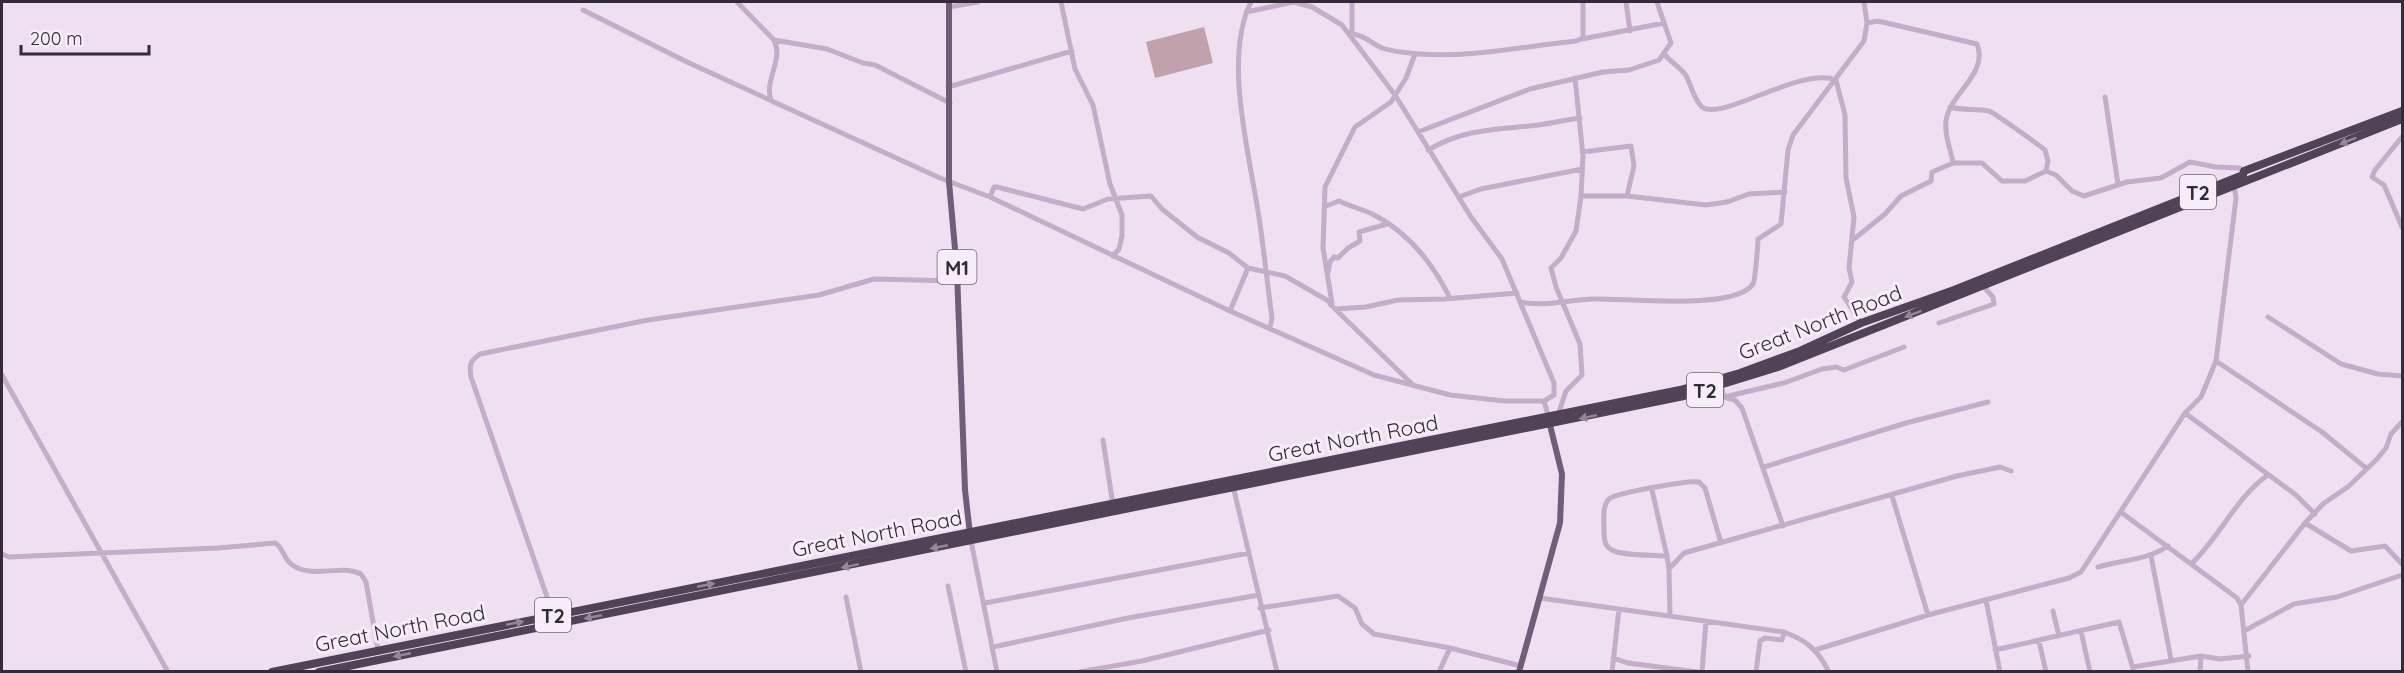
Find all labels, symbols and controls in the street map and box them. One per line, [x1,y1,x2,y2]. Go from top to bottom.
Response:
scale bar [21,18,148,56]
text: 200 m [30,27,83,50]
one-way arrow [2339,137,2357,146]
road number: T2 [2180,175,2216,209]
road number: M1 [938,250,976,284]
street label: Great North Road [1735,279,1905,365]
one-way arrow [1904,310,1922,319]
road number: T2 [1687,373,1723,407]
street label: Great North Road [1266,409,1440,467]
one-way arrow [1578,413,1597,422]
street label: Great North Road [790,504,964,562]
one-way arrow [930,543,949,552]
one-way arrow [841,561,860,571]
one-way arrow [697,580,716,589]
road number: T2 [535,598,571,632]
street label: Great North Road [313,599,487,657]
one-way arrow [583,613,602,622]
one-way arrow [505,618,524,627]
one-way arrow [392,651,411,660]

